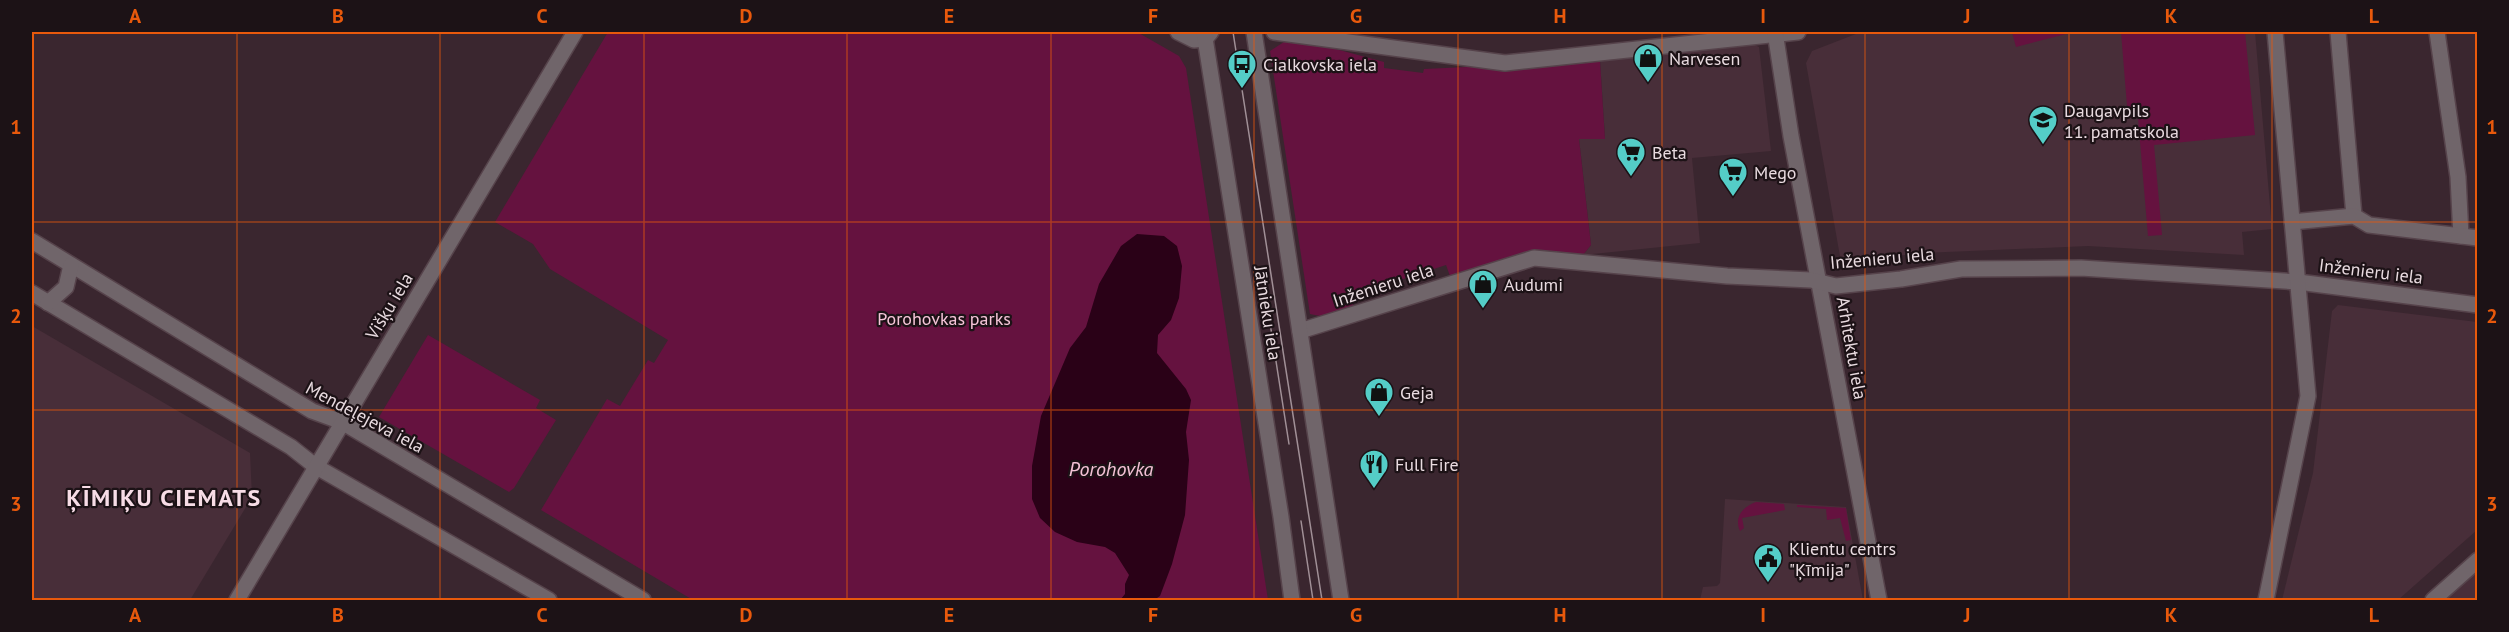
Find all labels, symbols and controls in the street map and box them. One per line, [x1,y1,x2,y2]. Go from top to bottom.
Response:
text: A [129,3,142,29]
text: B [332,3,344,29]
text: C [536,3,548,29]
text: D [740,3,753,29]
text: E [944,3,954,29]
text: F [1148,3,1158,29]
text: G [1350,3,1362,29]
text: H [1553,3,1567,29]
text: I [1760,3,1766,29]
text: J [1963,3,1970,29]
text: K [2165,3,2178,29]
text: L [2369,3,2380,29]
shop icon: Narvesen [1632,42,1664,84]
place label: Narvesen [1669,47,1740,70]
bus stop icon: Cialkovska iela [1226,48,1258,90]
place label: Cialkovska iela [1263,53,1377,76]
place label: Daugavpils 11. pamatskola [2064,99,2179,143]
school or university icon: Daugavpils 11. pamatskola [2027,104,2059,146]
text: 1 [10,114,22,140]
text: 1 [2486,114,2498,140]
supermarket icon: Beta [1615,136,1647,178]
place label: Beta [1652,141,1687,164]
supermarket icon: Mego [1717,156,1749,198]
place label: Mego [1754,161,1797,184]
street label: Inženieru iela [1829,242,1935,274]
street label: Inženieru iela [2318,253,2424,289]
street label: Inženieru iela [1330,258,1436,312]
street label: Jātnieku iela [1249,263,1287,362]
street label: Višķu iela [360,268,418,344]
shop icon: Audumi [1467,268,1499,310]
place label: Audumi [1504,273,1563,296]
street label: Arhitektu iela [1832,295,1872,401]
text: 2 [10,303,22,329]
text: 2 [2486,303,2498,329]
park label: Porohovkas parks [877,307,1011,330]
street label: Mendeļejeva iela [302,376,428,458]
shop icon: Geja [1363,376,1395,418]
place label: Geja [1400,381,1434,404]
restaurant icon: Full Fire [1358,448,1390,490]
place label: Full Fire [1395,453,1459,476]
water label: Porohovka [1069,456,1153,482]
district label: ĶĪMIĶU CIEMATS [66,482,262,513]
text: 3 [10,491,22,517]
text: 3 [2486,491,2498,517]
place label: Klientu centrs "Ķīmija" [1789,537,1896,581]
public building icon: Klientu centrs "Ķīmija" [1752,542,1784,584]
text: A [129,602,142,628]
text: B [332,602,344,628]
text: C [536,602,548,628]
text: D [740,602,753,628]
text: E [944,602,954,628]
text: F [1148,602,1158,628]
text: G [1350,602,1362,628]
text: H [1553,602,1567,628]
text: I [1760,602,1766,628]
text: J [1963,602,1970,628]
text: K [2165,602,2178,628]
text: L [2369,602,2380,628]

